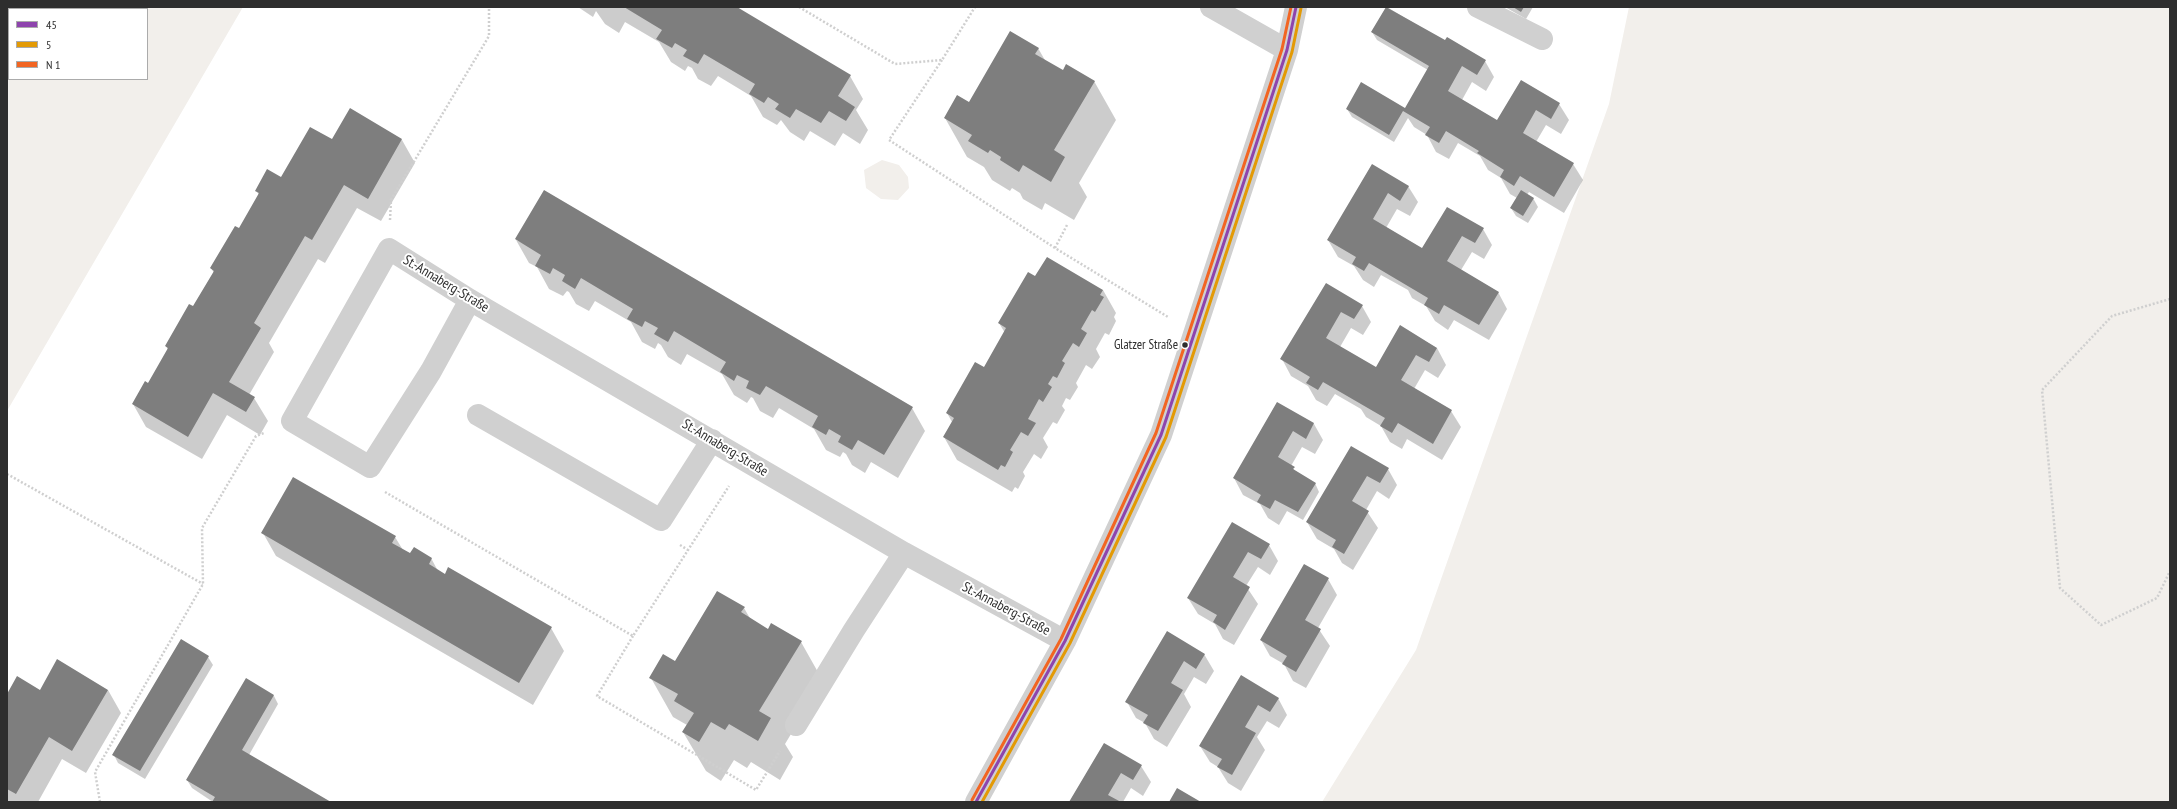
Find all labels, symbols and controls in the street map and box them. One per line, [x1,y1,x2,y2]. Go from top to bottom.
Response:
legend [8,8,148,80]
text: 45 [46,17,57,32]
text: 5 [46,37,51,52]
text: N 1 [46,57,60,72]
street label: St.-Annaberg-Straße [400,252,492,316]
place label: Glatzer Straße [1114,337,1178,353]
marker: Glatzer Straße [1180,340,1190,350]
street label: St.-Annaberg-Straße [679,416,771,480]
street label: St.-Annaberg-Straße [959,579,1053,639]

